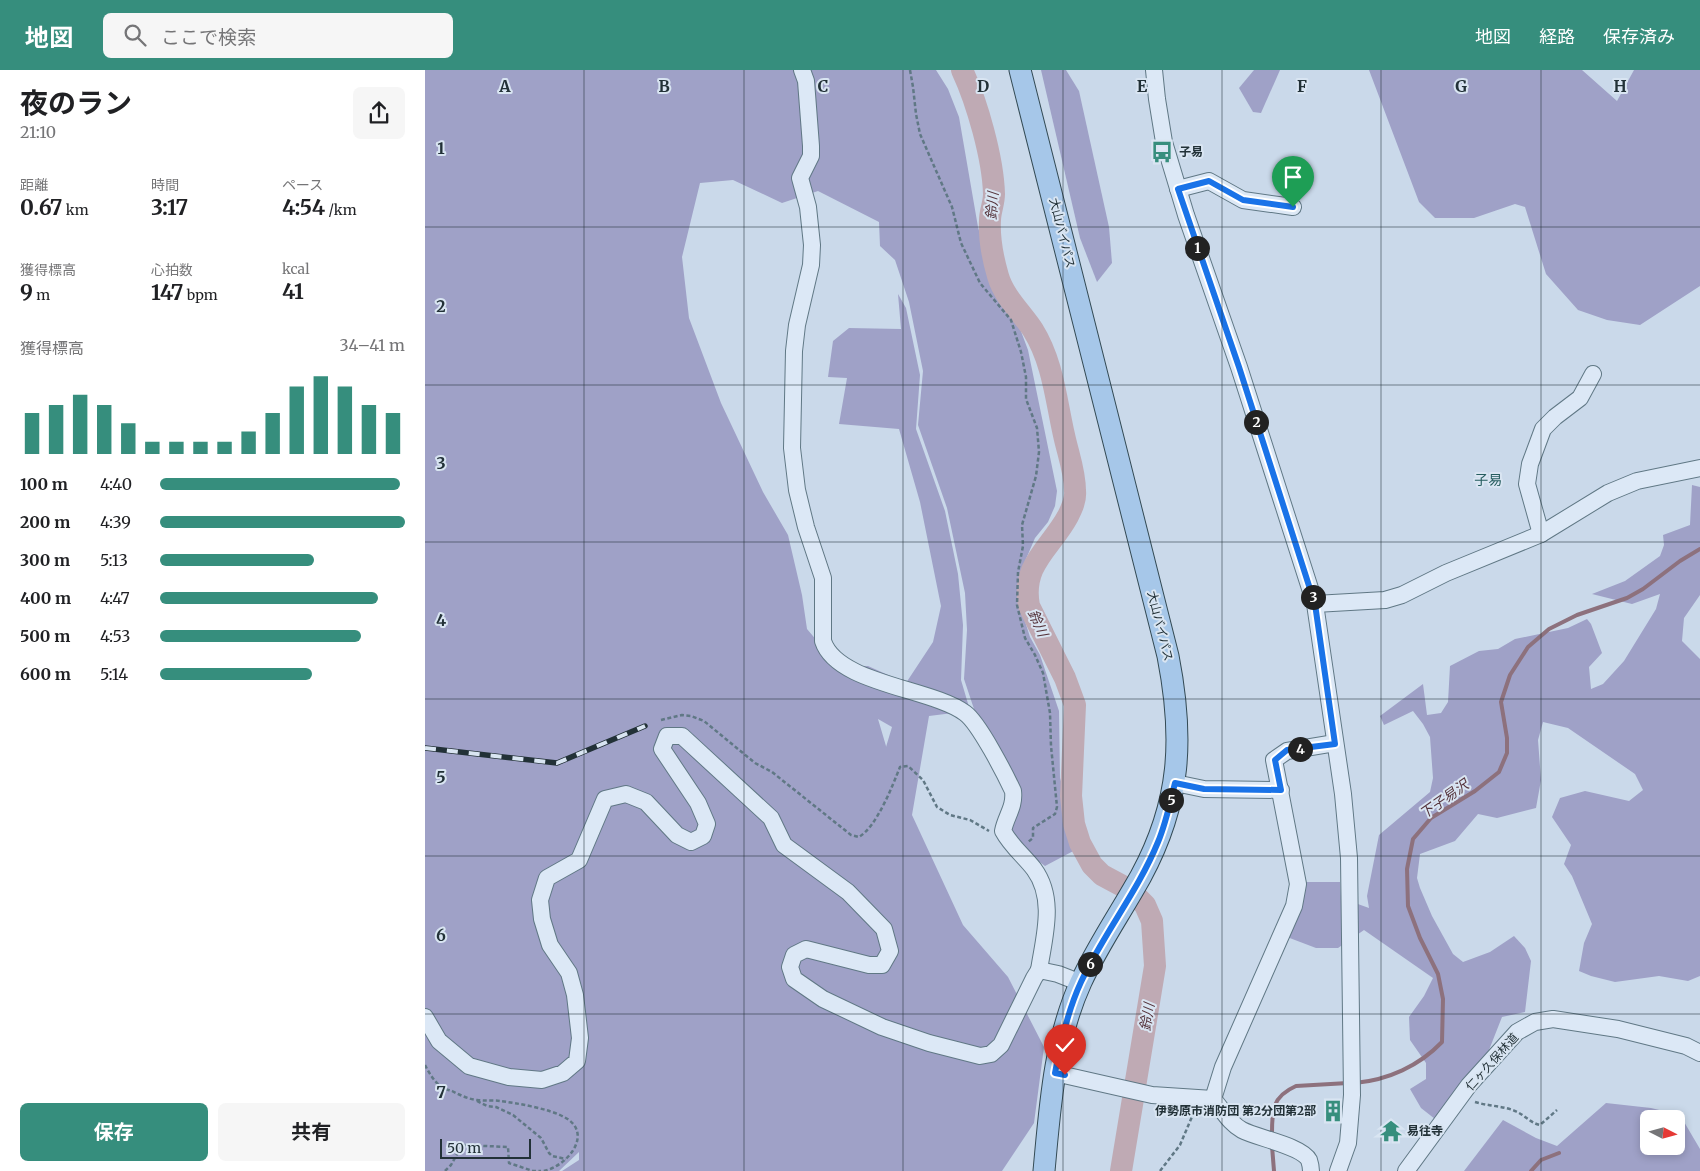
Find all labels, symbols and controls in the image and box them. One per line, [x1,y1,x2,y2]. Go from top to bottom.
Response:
search box [103,13,453,58]
icon: search [121,21,149,49]
text: 地図 [25,22,73,53]
text: ここで検索 [161,25,256,49]
text: 地図 [1475,25,1511,48]
text: 経路 [1539,25,1575,48]
text: 保存済み [1603,25,1675,48]
text: A [498,76,511,96]
text: B [658,76,670,96]
text: C [818,76,828,96]
text: D [977,76,989,96]
text: E [1137,76,1148,96]
text: F [1297,76,1307,96]
text: G [1455,76,1467,96]
text: H [1613,76,1627,96]
text: 夜のラン [20,85,132,121]
button: share [353,87,405,139]
text: 21:10 [20,122,56,142]
text: 1 [437,138,445,158]
bus stop icon: 子易 [1149,139,1175,165]
place label: 子易 [1179,144,1203,159]
pin [1272,156,1314,207]
icon: arrive [1279,163,1307,191]
text: 距離 [20,176,48,194]
text: 時間 [151,176,179,194]
text: ペース [282,176,323,194]
water label: 鈴川 [982,189,1002,221]
text: 0.67 [20,194,62,221]
text: 3:17 [151,194,188,221]
text: 4:54 [282,194,325,221]
street label: 大山バイパス [1047,196,1078,270]
text: km [62,201,89,219]
text: /km [325,201,357,219]
pin: 1 [1185,236,1209,260]
text: 1 [1194,239,1201,257]
text: kcal [282,260,310,278]
text: 獲得標高 [20,261,76,279]
text: 心拍数 [151,261,193,279]
text: 41 [282,278,304,305]
text: 9 [20,279,33,306]
text: 147 [151,279,183,306]
text: m [33,286,50,304]
text: bpm [183,286,218,304]
text: 2 [436,296,446,316]
text: 34–41 m [340,335,405,355]
text: 獲得標高 [20,338,84,358]
pin: 2 [1243,410,1269,434]
text: 2 [1252,413,1261,431]
text: 3 [436,453,446,473]
district label: 子易 [1474,471,1502,489]
text: 100 m [20,474,68,494]
text: 4:40 [100,474,132,494]
text: 200 m [20,512,70,532]
text: 4:39 [100,512,131,532]
text: 300 m [20,550,70,570]
text: 5:13 [100,550,128,570]
pin: 3 [1301,584,1325,610]
text: 400 m [20,588,71,608]
text: 4:47 [100,588,130,608]
text: 3 [1309,588,1318,606]
street label: 大山バイパス [1145,589,1176,663]
water label: 鈴川 [1024,607,1053,641]
text: 4 [436,610,446,630]
text: 500 m [20,626,70,646]
text: 4:53 [100,626,130,646]
text: 600 m [20,664,71,684]
text: 5:14 [100,664,128,684]
pin: 4 [1287,736,1313,762]
text: 4 [1296,740,1305,758]
text: 5 [436,767,446,787]
water label: 下子易沢 [1416,774,1474,822]
pin: 5 [1159,788,1183,812]
text: 5 [1167,791,1176,809]
text: 6 [436,925,446,945]
pin: 6 [1077,952,1103,976]
text: 6 [1086,955,1095,973]
water label: 鈴川 [1136,1000,1158,1032]
pin [1044,1024,1086,1075]
street label: 仁ヶ久保林道 [1462,1030,1521,1093]
icon: check [1051,1031,1079,1059]
text: 7 [436,1082,446,1102]
building icon: 伊勢原市消防団 第2分団第2部 [1320,1098,1346,1124]
button: 保存 [20,1103,208,1161]
button: 共有 [218,1103,405,1161]
place label: 伊勢原市消防団 第2分団第2部 [1155,1103,1316,1118]
north arrow [1640,1110,1685,1155]
map controls [1640,1110,1685,1155]
temple icon: 易往寺 [1378,1118,1404,1144]
place label: 易往寺 [1407,1123,1443,1138]
scale bar [440,1136,531,1159]
text: 50 m [447,1139,481,1157]

